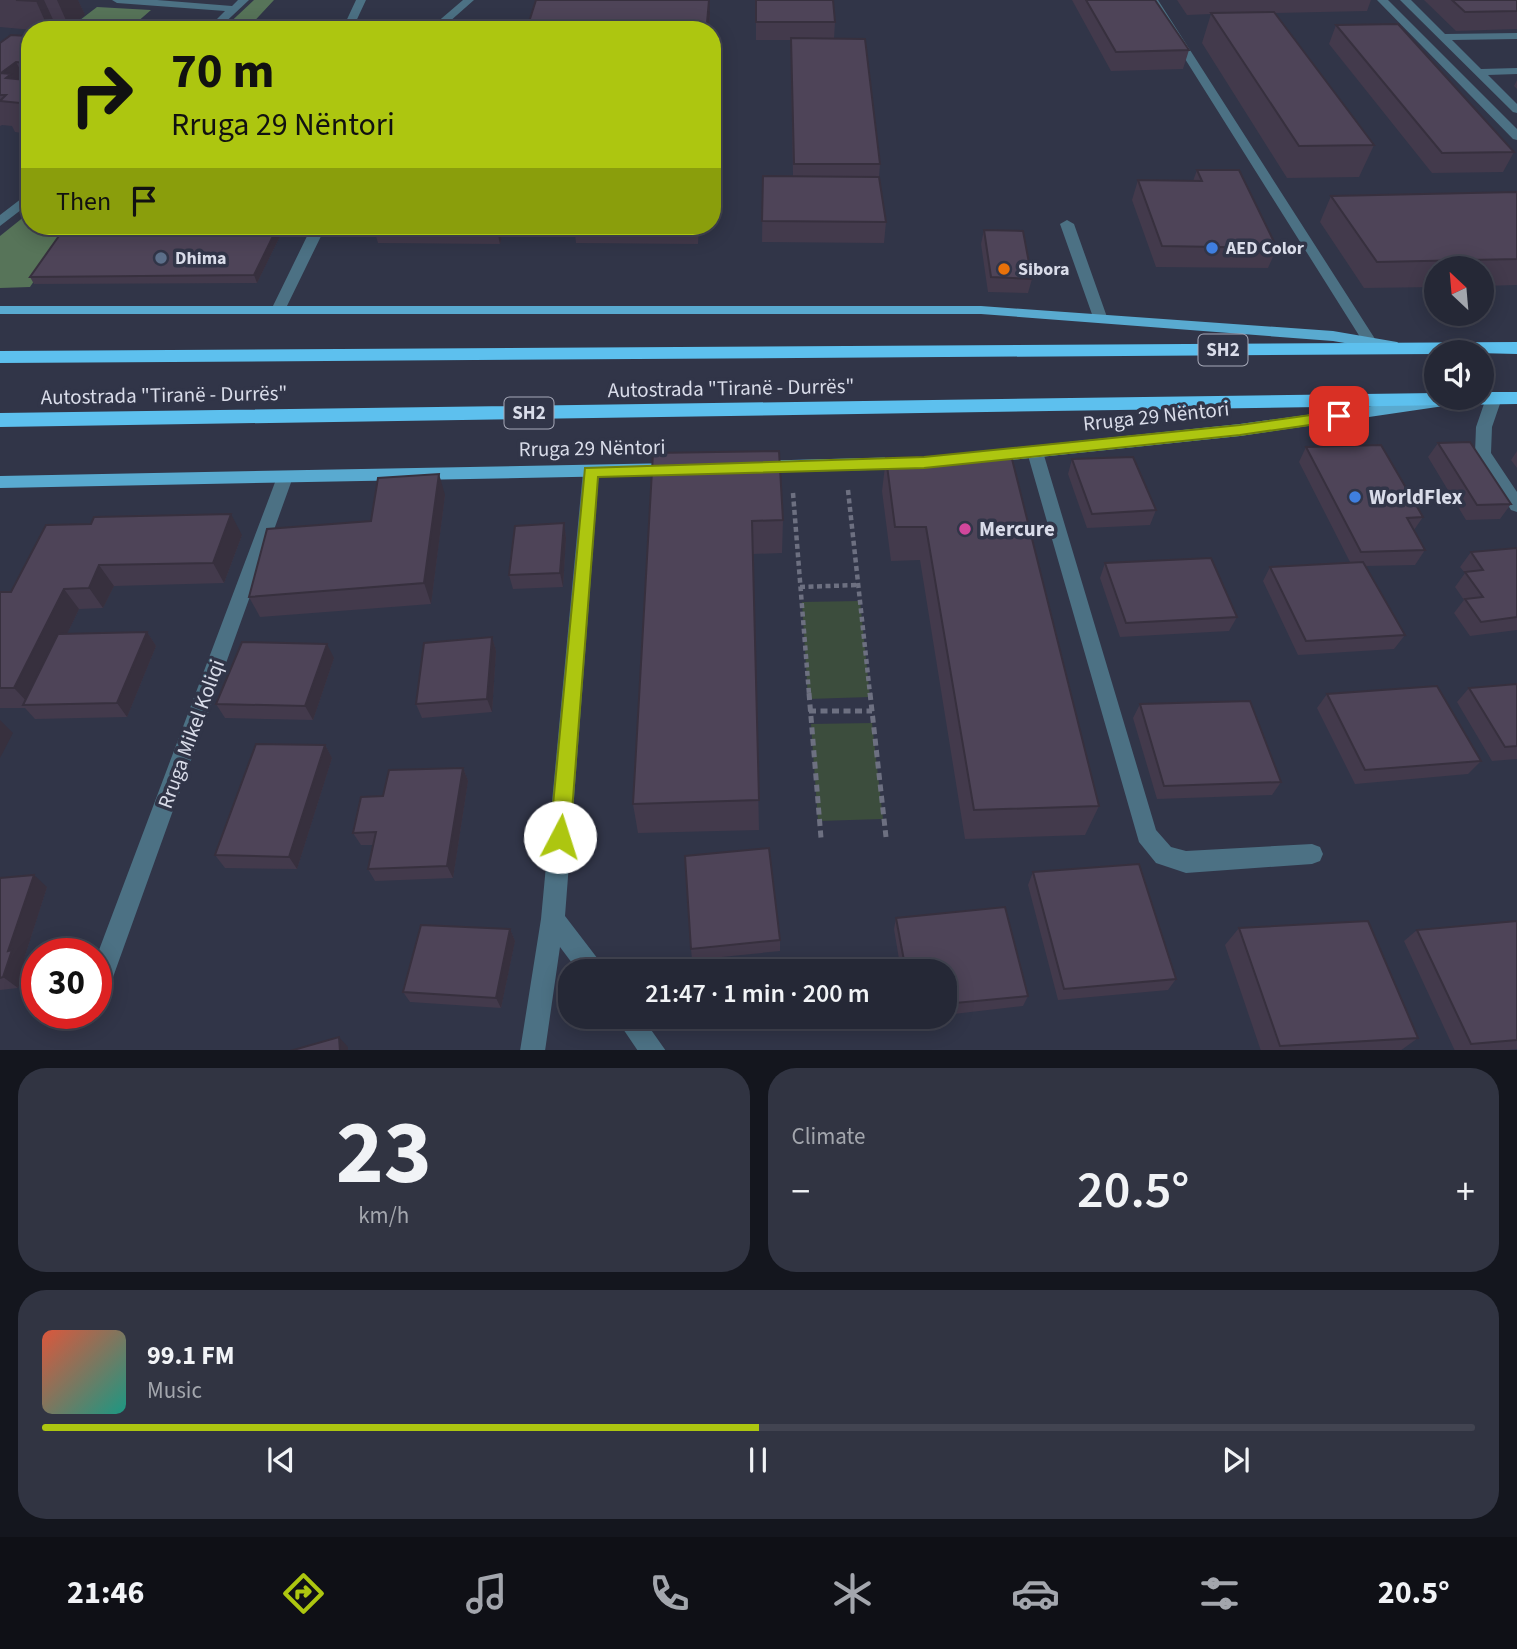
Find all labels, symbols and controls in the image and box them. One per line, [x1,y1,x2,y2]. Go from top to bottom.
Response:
text: 70 m [171,37,275,107]
icon: right [56,49,147,140]
text: Rruga 29 Nëntori [171,102,395,148]
icon: arrive [125,182,163,220]
text: Then [56,183,111,220]
place label: AED Color [1225,236,1305,261]
marker: AED Color [1204,240,1220,256]
place label: Dhima [175,246,227,271]
marker: Dhima [153,250,169,266]
north arrow [1424,256,1494,326]
map controls [1424,256,1494,410]
place label: Sibora [1018,257,1069,282]
marker: Sibora [996,261,1012,277]
road number: SH2 [1198,334,1248,366]
button: sound [1424,340,1494,410]
street label: Autostrada "Tiranë - Durrës" [607,371,855,405]
street label: Autostrada "Tiranë - Durrës" [40,378,288,412]
pin [1309,386,1369,446]
street label: Rruga 29 Nëntori [1081,393,1231,439]
icon: arrive [1320,397,1358,435]
road number: SH2 [504,398,554,428]
street label: Rruga 29 Nëntori [518,432,666,464]
place label: WorldFlex [1369,482,1463,512]
marker: WorldFlex [1347,489,1363,505]
place label: Mercure [979,514,1055,544]
marker: Mercure [957,521,973,537]
street label: Rruga Mikel Koliqi [150,655,232,813]
position arrow [523,800,597,874]
speed limit sign: 30 [21,938,112,1029]
text: 21:47 · 1 min · 200 m [645,975,870,1012]
text: 23 [336,1089,432,1218]
text: Climate [792,1120,865,1153]
text: 20.5° [1077,1154,1189,1228]
text: − [792,1165,810,1219]
text: + [1456,1165,1475,1219]
text: km/h [358,1199,409,1232]
text: 99.1 FM [147,1337,235,1374]
text: Music [147,1374,202,1407]
icon: previous [262,1441,300,1479]
icon: pause [739,1441,777,1479]
icon: next [1217,1441,1255,1479]
icon: directions [279,1569,328,1618]
icon: music [462,1569,511,1618]
icon: phone [645,1569,694,1618]
icon: climate [828,1569,877,1618]
icon: car [1011,1569,1060,1618]
icon: filters [1195,1569,1244,1618]
text: 21:46 [67,1570,144,1616]
text: 20.5° [1378,1570,1450,1616]

